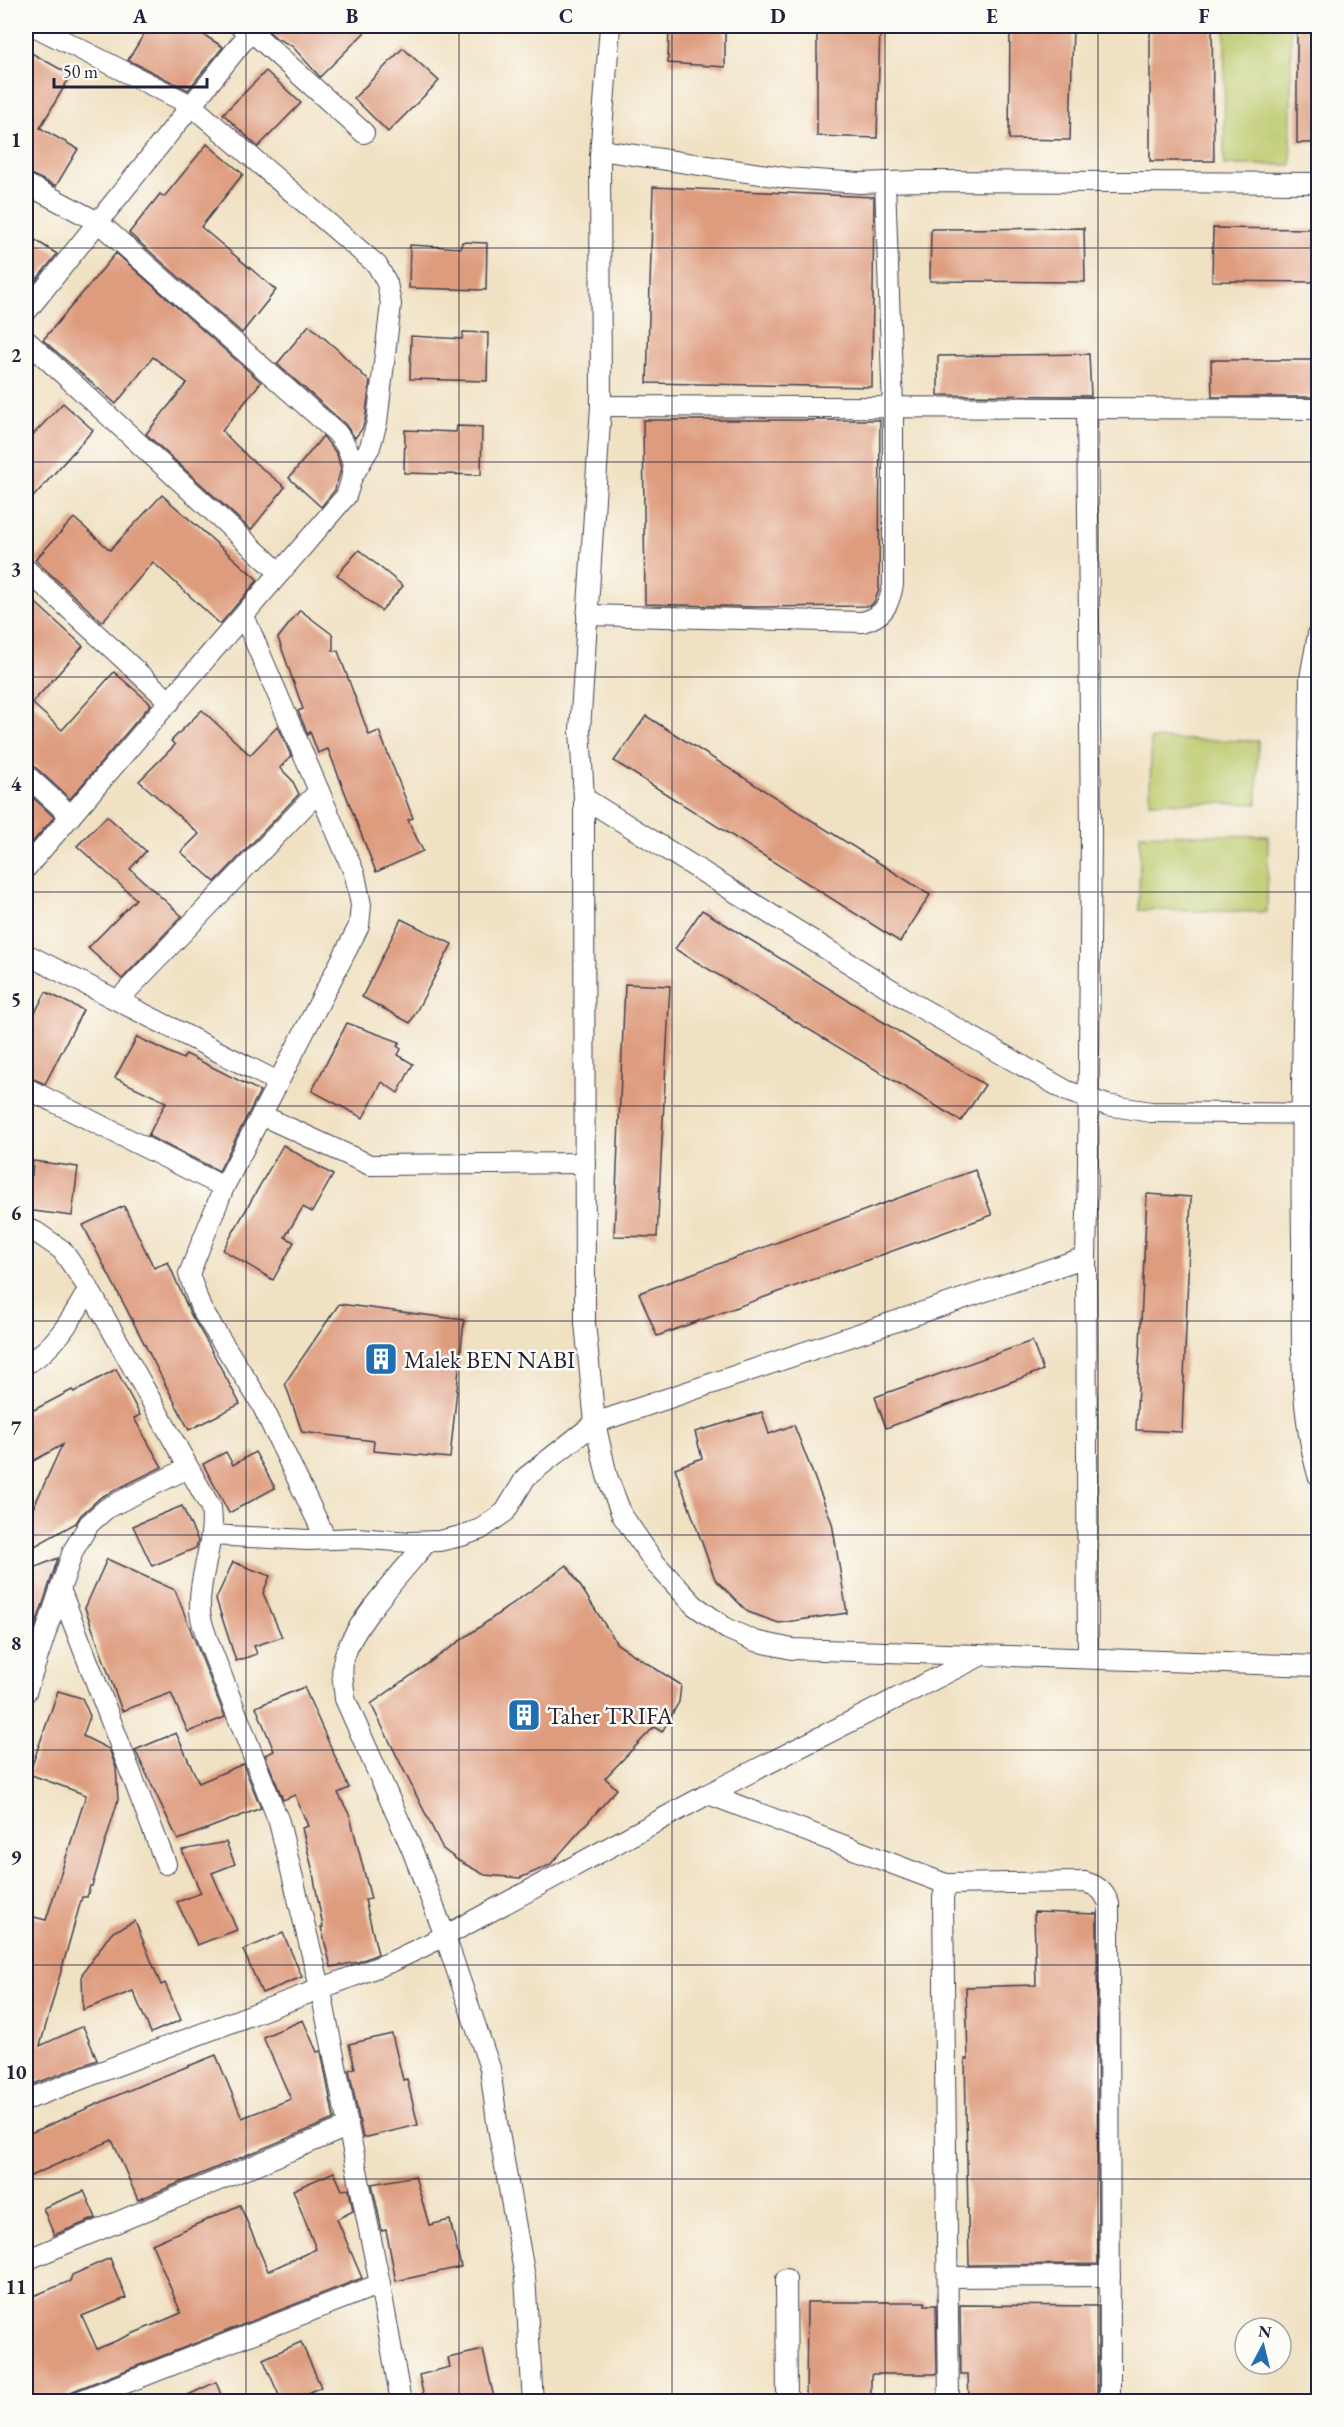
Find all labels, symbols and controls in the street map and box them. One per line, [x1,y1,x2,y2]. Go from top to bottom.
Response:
text: A [132,3,148,29]
text: B [346,3,358,29]
text: C [559,3,573,29]
text: D [770,3,786,29]
text: E [986,3,998,29]
text: F [1199,3,1210,29]
scale bar [54,51,207,89]
text: 50 m [63,60,98,83]
text: 1 [11,127,21,153]
text: 2 [11,342,22,368]
text: 3 [11,556,21,582]
text: 4 [11,771,22,797]
text: 5 [11,986,21,1012]
text: 6 [11,1200,22,1226]
building icon: Malek BEN NABI [363,1341,399,1377]
place label: Malek BEN NABI [404,1344,575,1375]
text: 7 [11,1415,22,1441]
text: 8 [11,1630,21,1656]
building icon: Taher TRIFA [506,1697,542,1733]
place label: Taher TRIFA [547,1700,674,1731]
text: 9 [11,1844,22,1870]
text: 10 [5,2059,27,2085]
text: 11 [5,2274,27,2300]
north arrow [1233,2316,1293,2376]
text: N [1257,2320,1273,2343]

